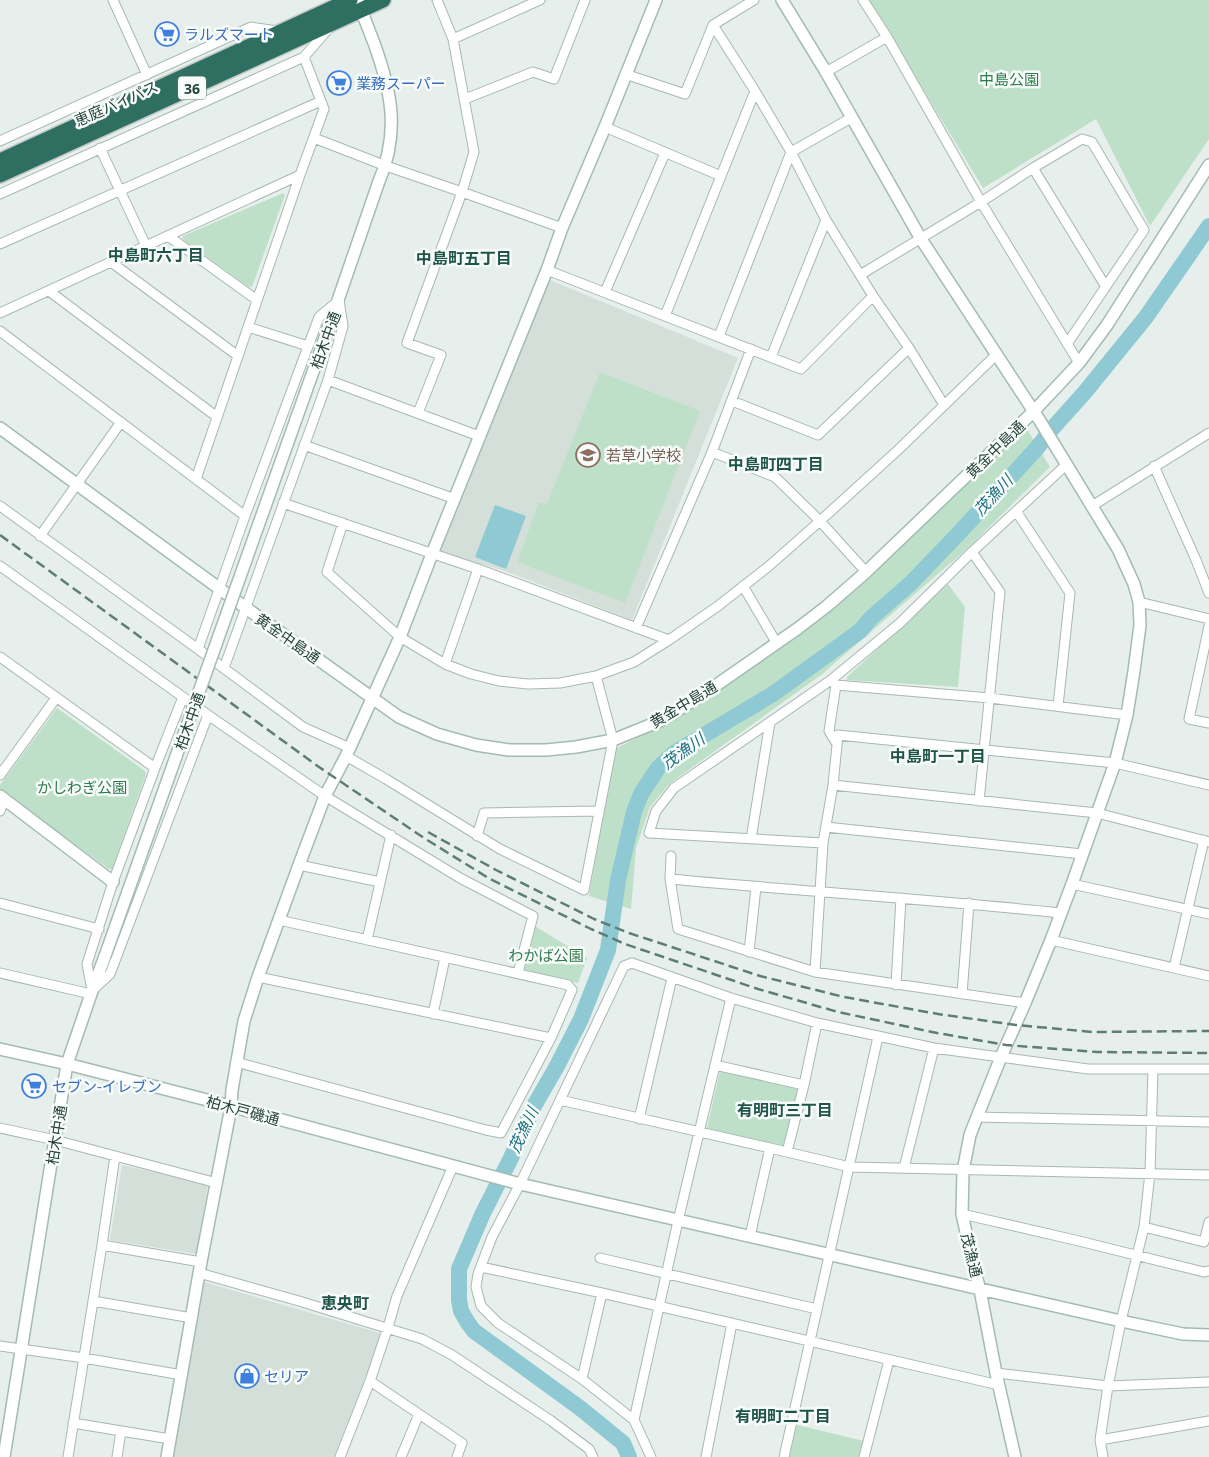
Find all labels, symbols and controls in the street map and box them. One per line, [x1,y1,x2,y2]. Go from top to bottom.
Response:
supermarket icon: ラルズマート [154,21,180,47]
place label: ラルズマート [184,24,274,44]
park label: 中島公園 [979,69,1039,89]
supermarket icon: 業務スーパー [326,70,352,96]
place label: 業務スーパー [356,73,446,93]
street label: 恵庭バイパス [71,76,161,130]
road number: 36 [178,76,206,100]
district label: 中島町六丁目 [108,244,204,266]
district label: 中島町五丁目 [416,247,512,269]
street label: 柏木中通 [305,308,345,372]
street label: 黄金中島通 [961,416,1029,482]
school or university icon: 若草小学校 [575,442,601,468]
place label: 若草小学校 [606,445,681,465]
district label: 中島町四丁目 [728,453,824,475]
water label: 茂漁川 [969,468,1019,520]
street label: 黄金中島通 [252,608,324,668]
street label: 黄金中島通 [646,676,720,732]
street label: 柏木中通 [169,689,209,753]
water label: 茂漁川 [657,727,710,774]
district label: 中島町一丁目 [890,745,986,767]
park label: かしわぎ公園 [37,777,127,797]
park label: わかば公園 [508,945,584,965]
supermarket icon: セブン-イレブン [21,1073,47,1099]
place label: セブン-イレブン [52,1076,162,1096]
street label: 柏木戸磯通 [204,1091,282,1129]
district label: 有明町三丁目 [737,1099,833,1121]
water label: 茂漁川 [503,1102,544,1156]
street label: 柏木中通 [41,1104,71,1166]
street label: 茂漁通 [957,1231,987,1279]
district label: 恵央町 [321,1292,369,1314]
shop icon: セリア [234,1363,260,1389]
place label: セリア [264,1366,309,1386]
district label: 有明町二丁目 [735,1405,831,1427]

